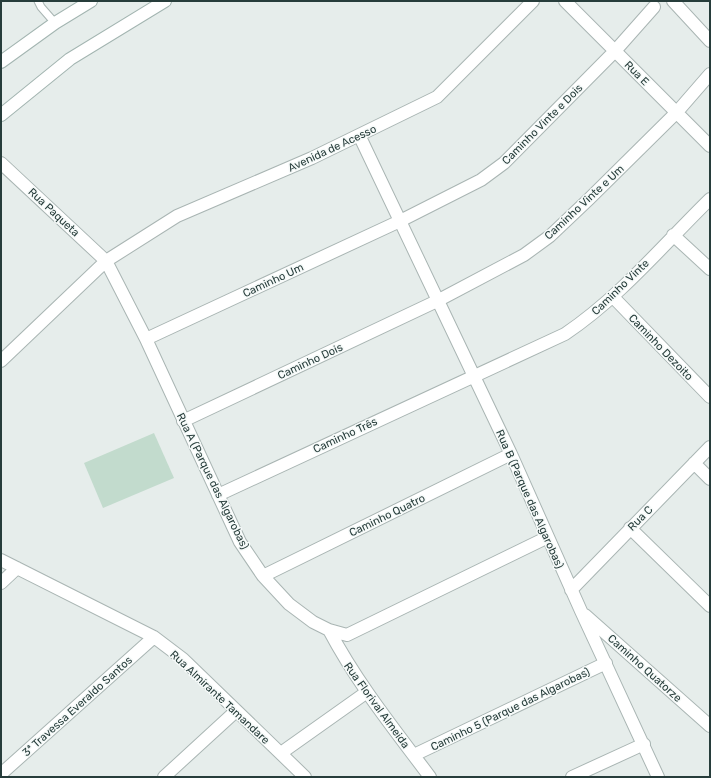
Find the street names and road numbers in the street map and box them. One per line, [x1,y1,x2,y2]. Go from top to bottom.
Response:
street label: Rua E [622,58,652,89]
street label: Caminho Vinte e Dois [499,81,586,167]
street label: Avenida de Acesso [286,122,378,175]
street label: Caminho Vinte e Um [542,162,627,243]
street label: Rua Paqueta [25,185,82,239]
street label: Caminho Vinte [589,257,652,318]
street label: Caminho Um [241,261,306,300]
street label: Caminho Dezoito [626,312,696,383]
street label: Caminho Dois [276,341,345,382]
street label: Rua A (Parque das Algarobas) [174,411,251,552]
street label: Caminho Três [311,415,380,456]
street label: Rua B (Parque das Algarobas) [493,428,566,571]
street label: Caminho Quatro [347,491,427,539]
street label: Rua C [625,503,656,534]
street label: Caminho Quatorze [605,632,684,705]
street label: Rua Almirante Tamandare [167,648,272,747]
street label: 3ª Travessa Everaldo Santos [20,653,135,759]
street label: Rua Florival Almeida [341,660,412,751]
street label: Caminho 5 (Parque das Algarobas) [428,665,592,754]

